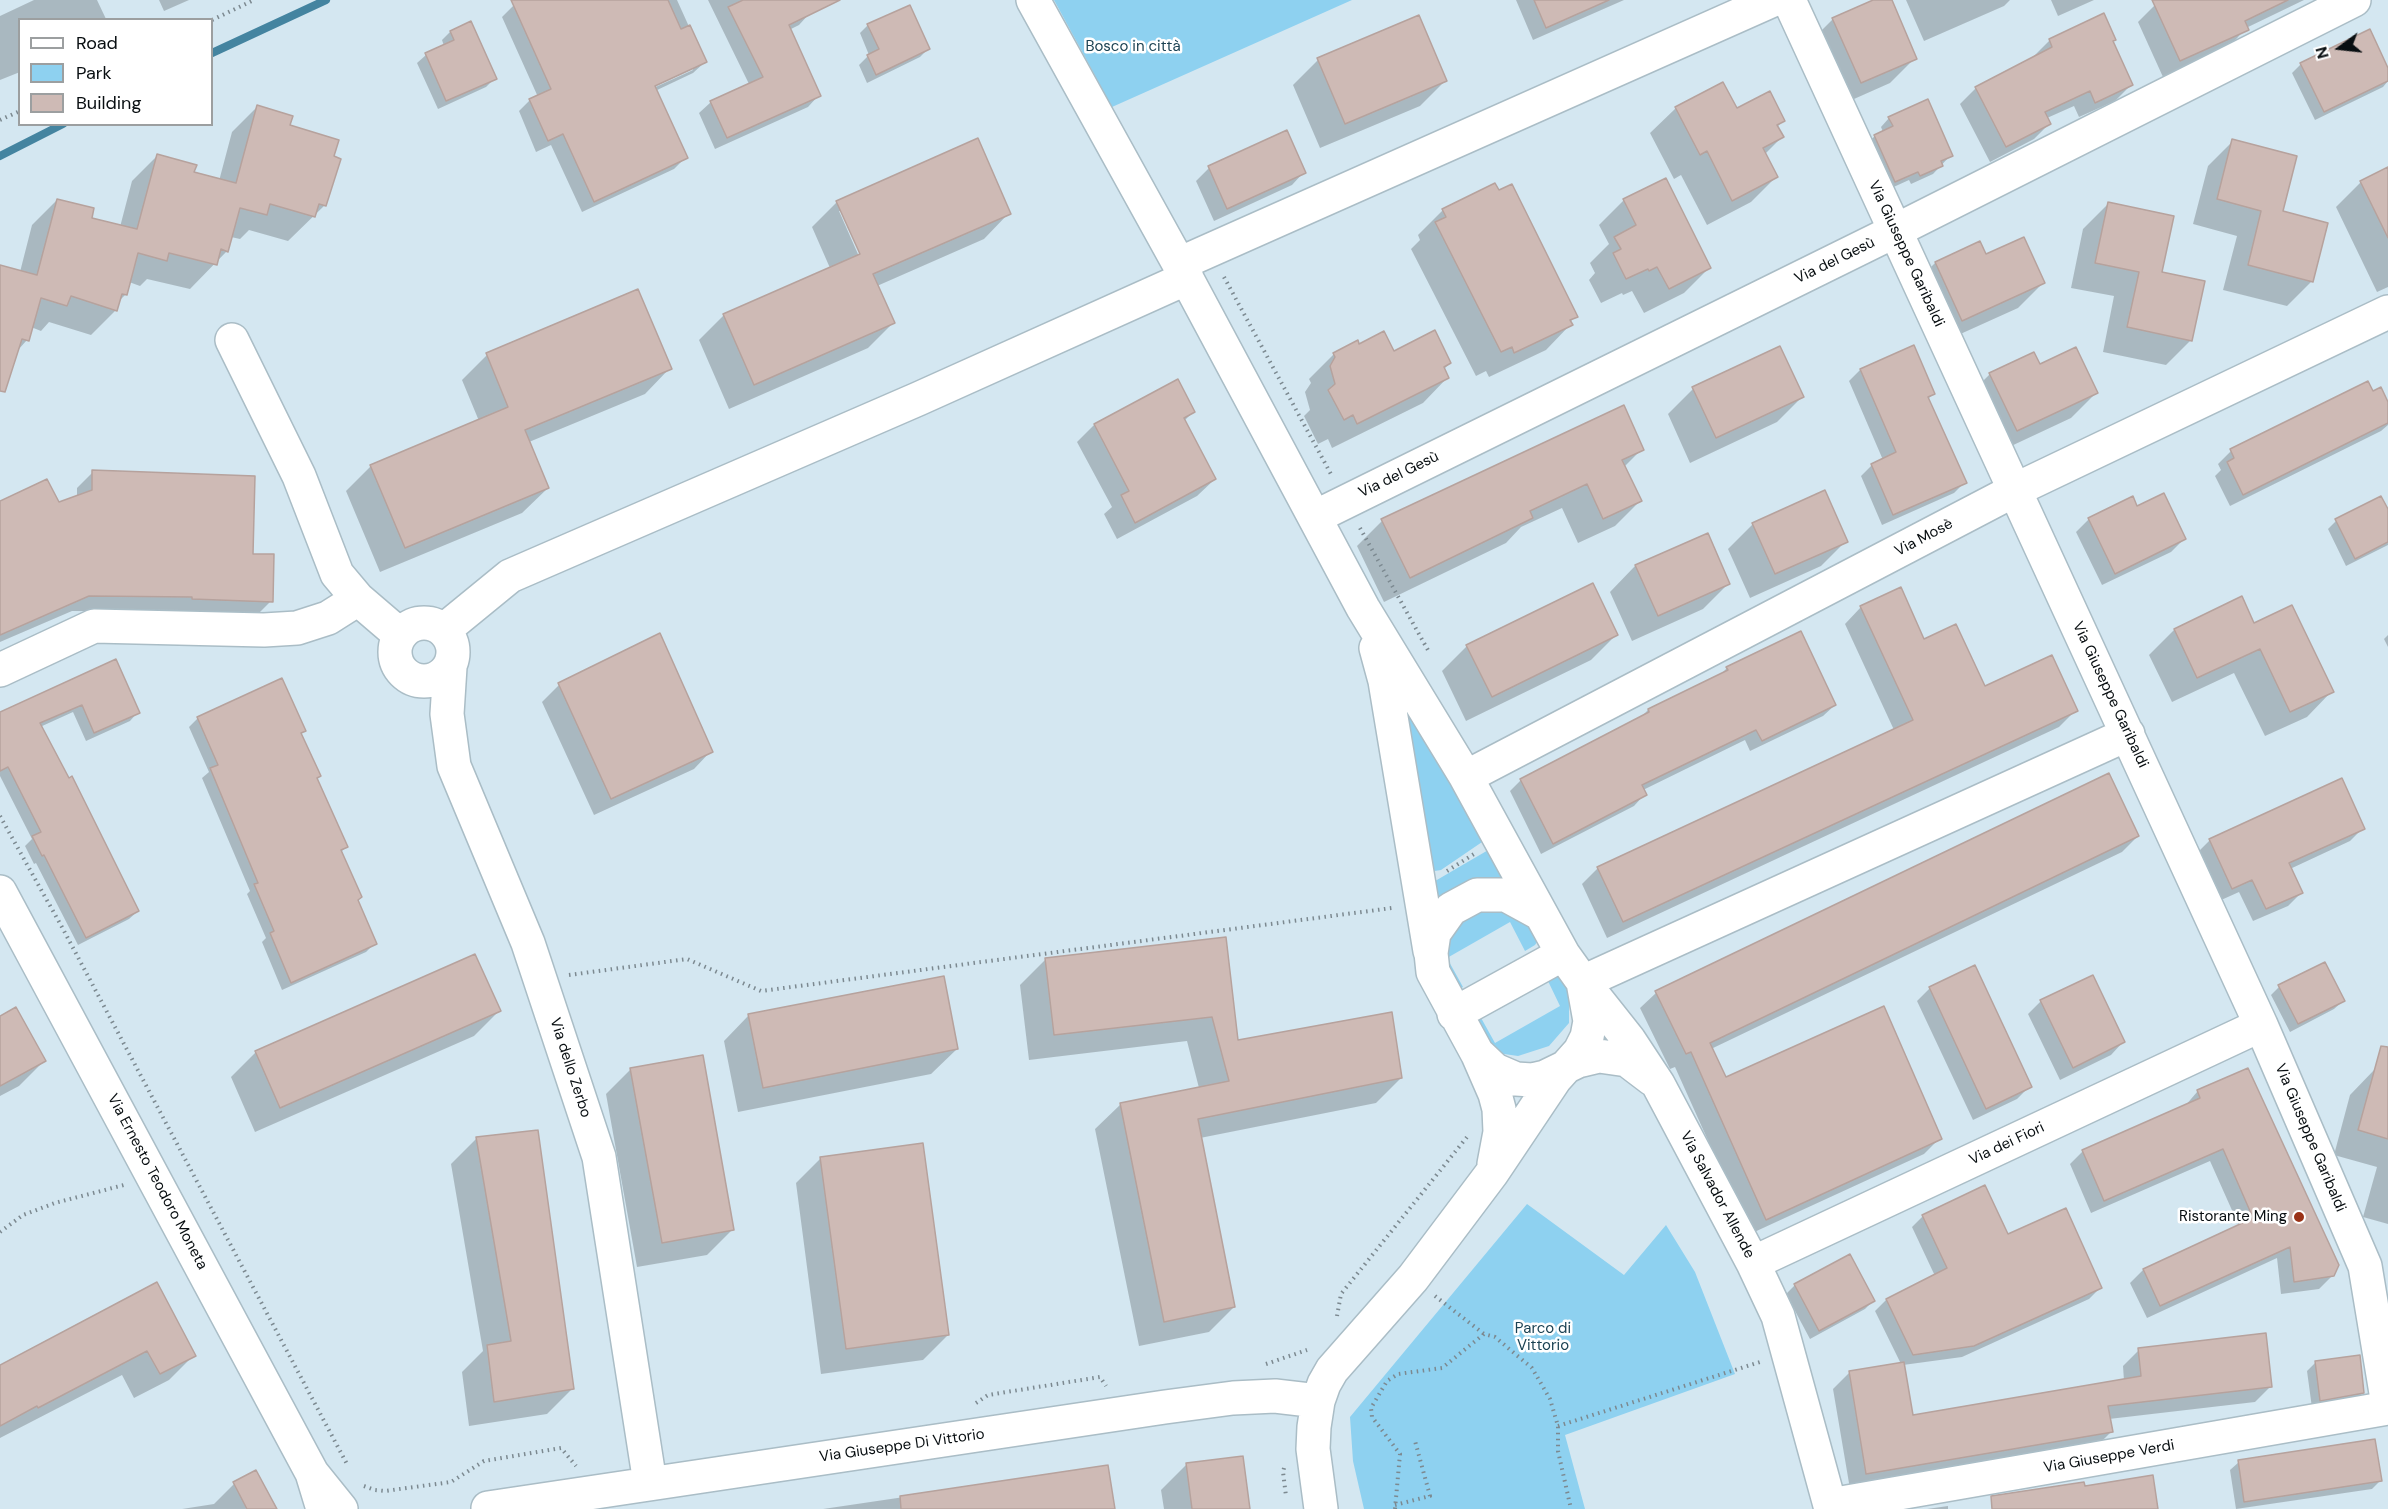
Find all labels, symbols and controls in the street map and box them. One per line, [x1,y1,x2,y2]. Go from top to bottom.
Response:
legend [18,18,213,126]
north arrow [2310,18,2370,78]
text: Road [76,31,118,55]
park label: Bosco in città [1085,38,1181,56]
text: N [2310,44,2334,61]
text: Park [76,61,112,85]
text: Building [76,91,141,115]
street label: Via Giuseppe Garibaldi [1864,178,1948,330]
street label: Via del Gesù [1792,234,1878,288]
street label: Via del Gesù [1356,448,1442,502]
street label: Via Mosè [1892,515,1956,561]
street label: Via Giuseppe Garibaldi [2068,619,2152,771]
street label: Via dello Zerbo [545,1016,595,1120]
street label: Via Giuseppe Garibaldi [2271,1061,2349,1215]
street label: Via Ernesto Teodoro Moneta [103,1091,211,1273]
street label: Via dei Fiori [1967,1119,2047,1169]
street label: Via Salvador Allende [1676,1128,1758,1262]
place label: Ristorante Ming [2179,1208,2287,1226]
marker: Ristorante Ming [2292,1210,2306,1224]
park label: Parco di Vittorio [1515,1320,1571,1355]
street label: Via Giuseppe Di Vittorio [818,1425,986,1467]
street label: Via Giuseppe Verdi [2042,1437,2176,1477]

